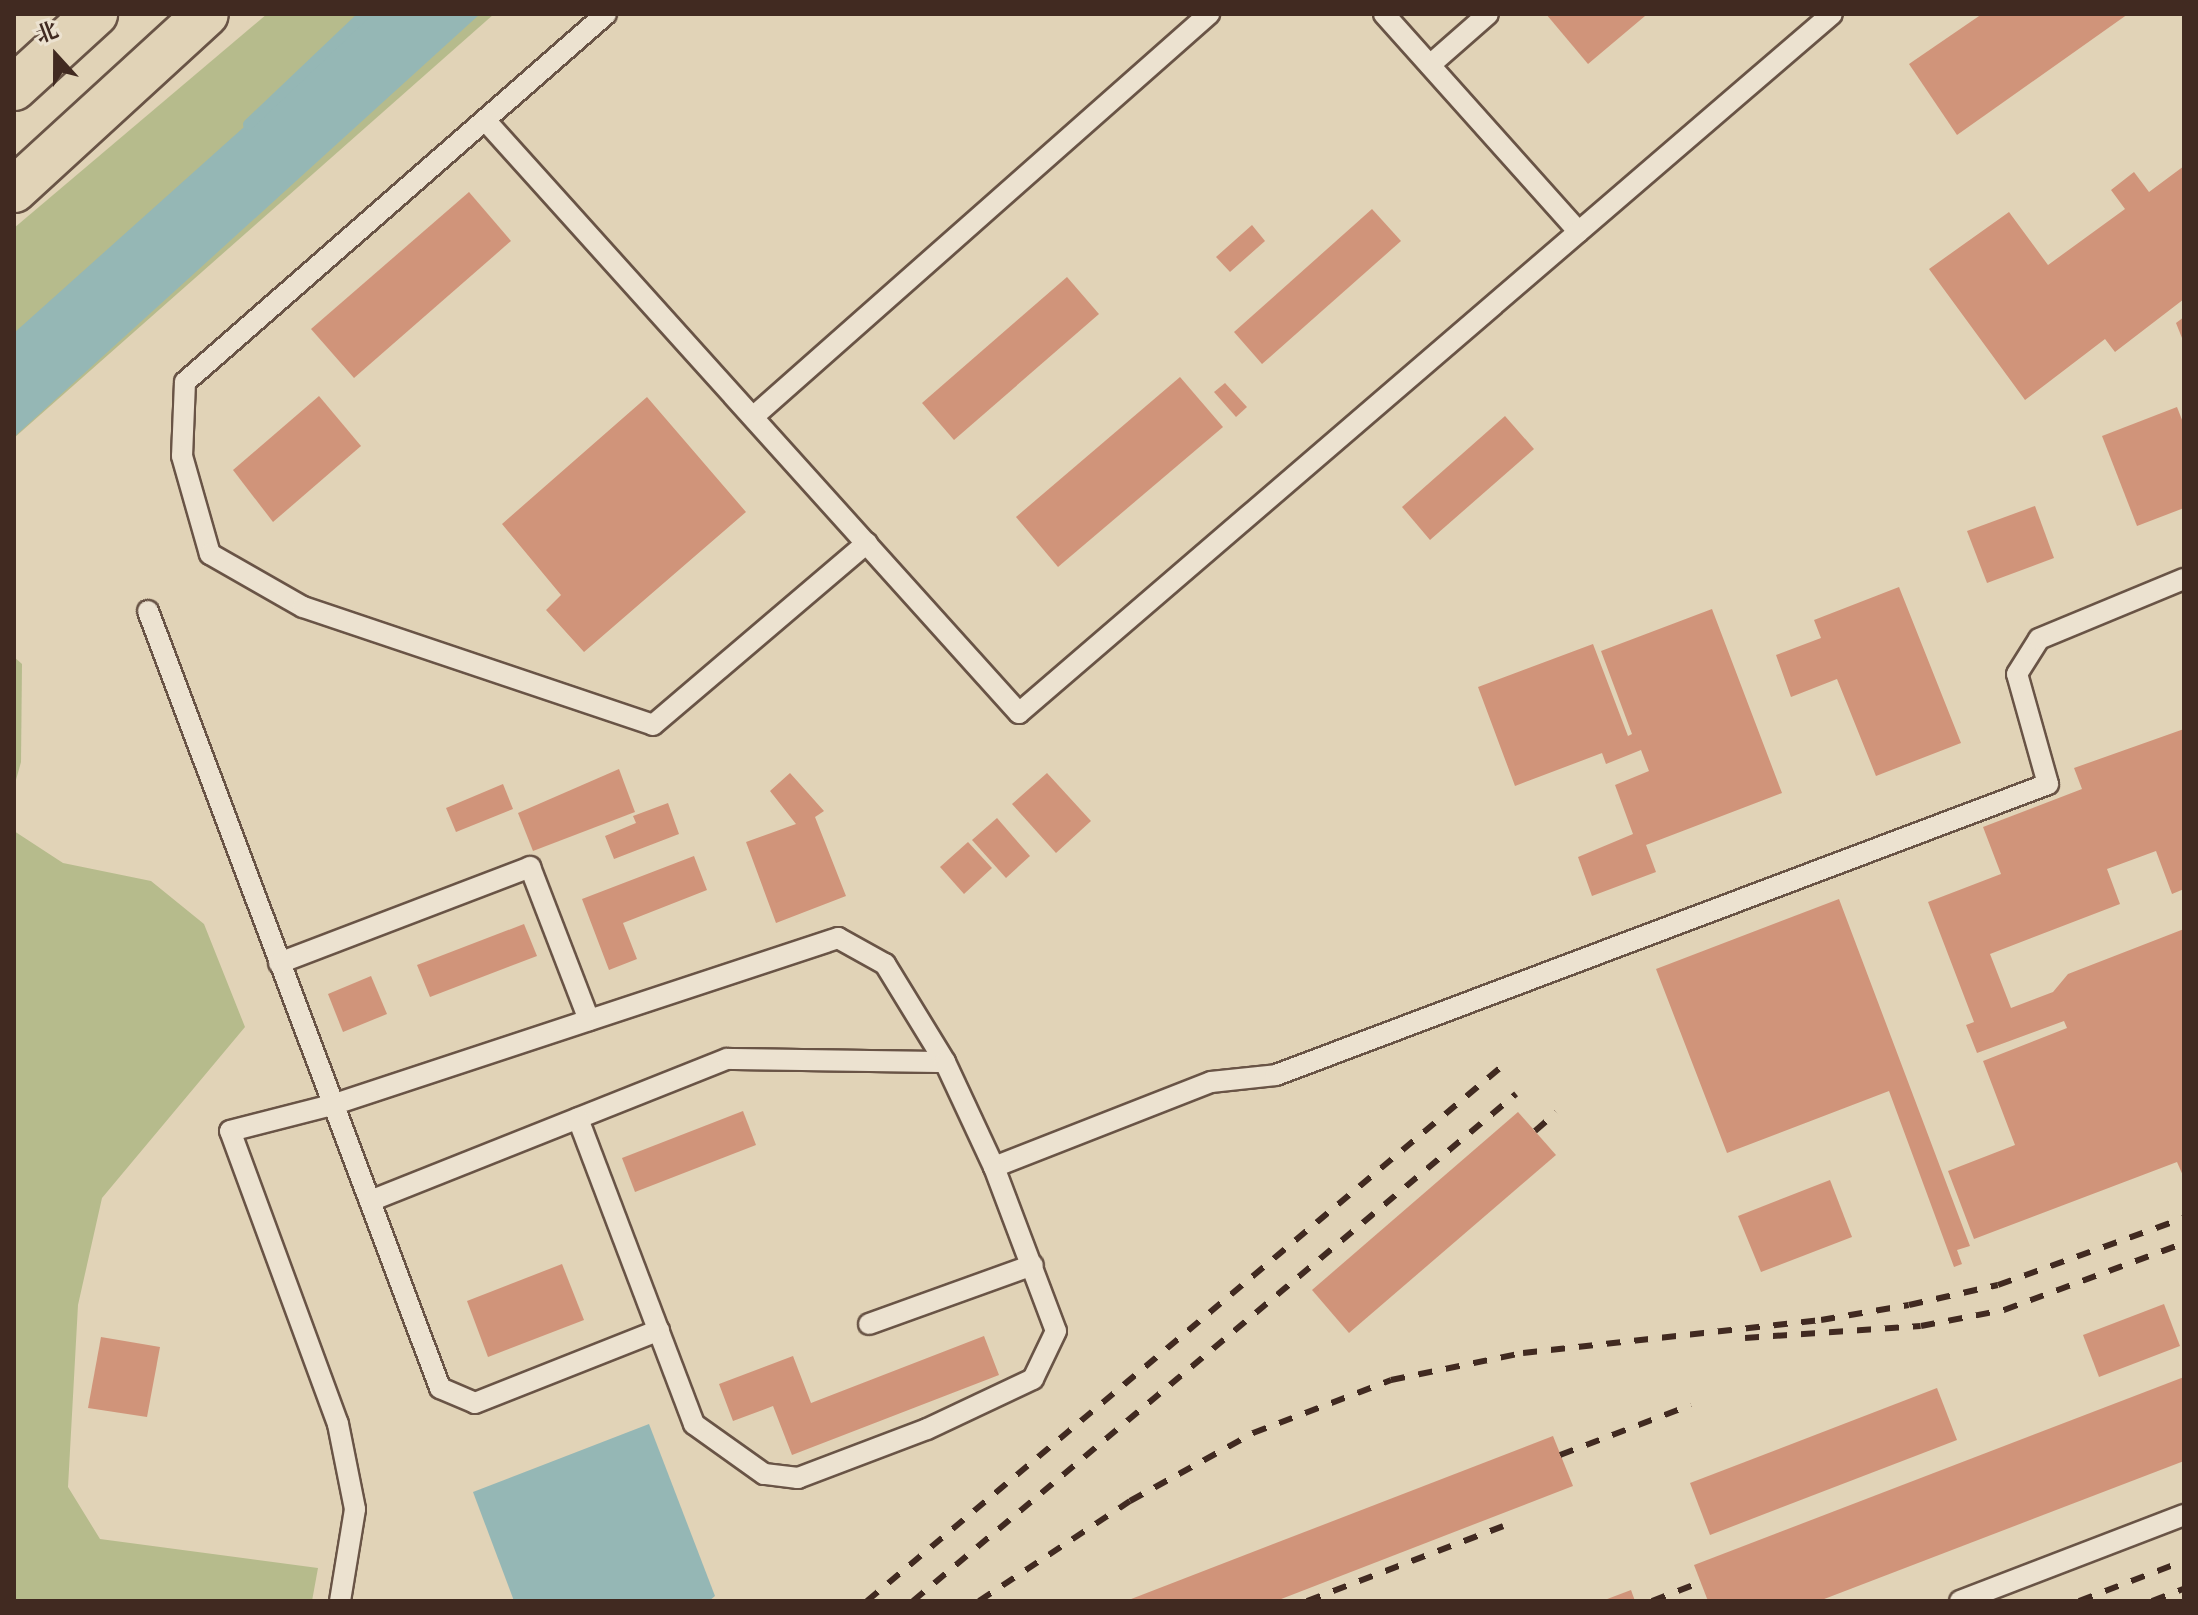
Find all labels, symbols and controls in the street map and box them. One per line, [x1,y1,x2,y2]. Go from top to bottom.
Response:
north arrow [16,16,96,96]
text: 北 [33,19,62,48]

